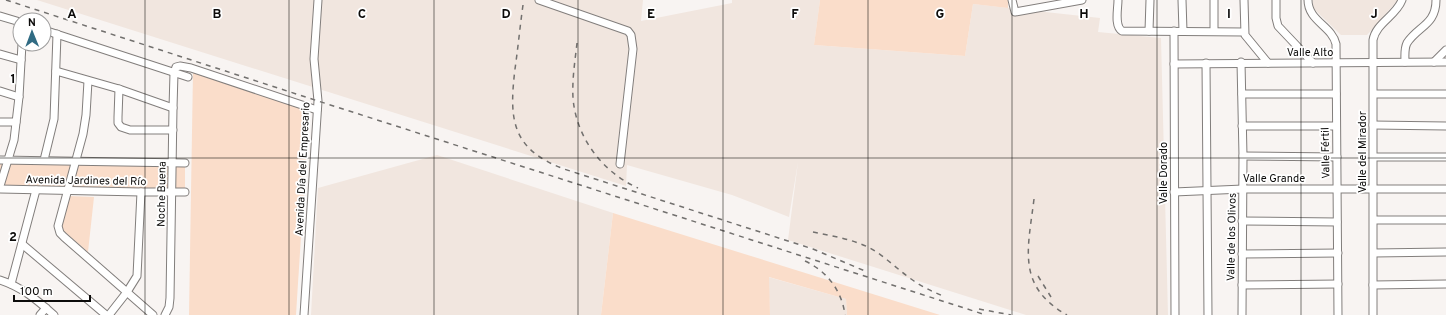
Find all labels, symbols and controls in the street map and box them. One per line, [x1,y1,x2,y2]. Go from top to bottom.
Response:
text: A [67,7,77,23]
text: B [213,7,222,23]
text: C [358,7,366,23]
text: D [501,7,511,23]
text: E [647,7,655,23]
text: F [791,7,799,23]
text: G [936,7,945,23]
text: H [1079,7,1089,23]
text: I [1227,7,1231,23]
text: J [1370,7,1378,23]
north arrow [12,12,52,52]
text: N [28,16,36,30]
street label: Valle Alto [1287,46,1333,60]
text: 1 [10,72,16,88]
street label: Avenida Día del Empresario [292,102,314,237]
street label: Valle del Mirador [1356,110,1370,193]
street label: Valle Fértil [1319,127,1333,179]
street label: Valle Dorado [1157,142,1171,204]
street label: Noche Buena [154,161,170,227]
street label: Valle Grande [1243,172,1305,186]
street label: Avenida Jardines del Río [26,173,146,189]
street label: Valle de los Olivos [1224,193,1240,281]
text: 2 [9,230,17,246]
scale bar [14,277,90,303]
text: 100 m [20,284,53,300]

